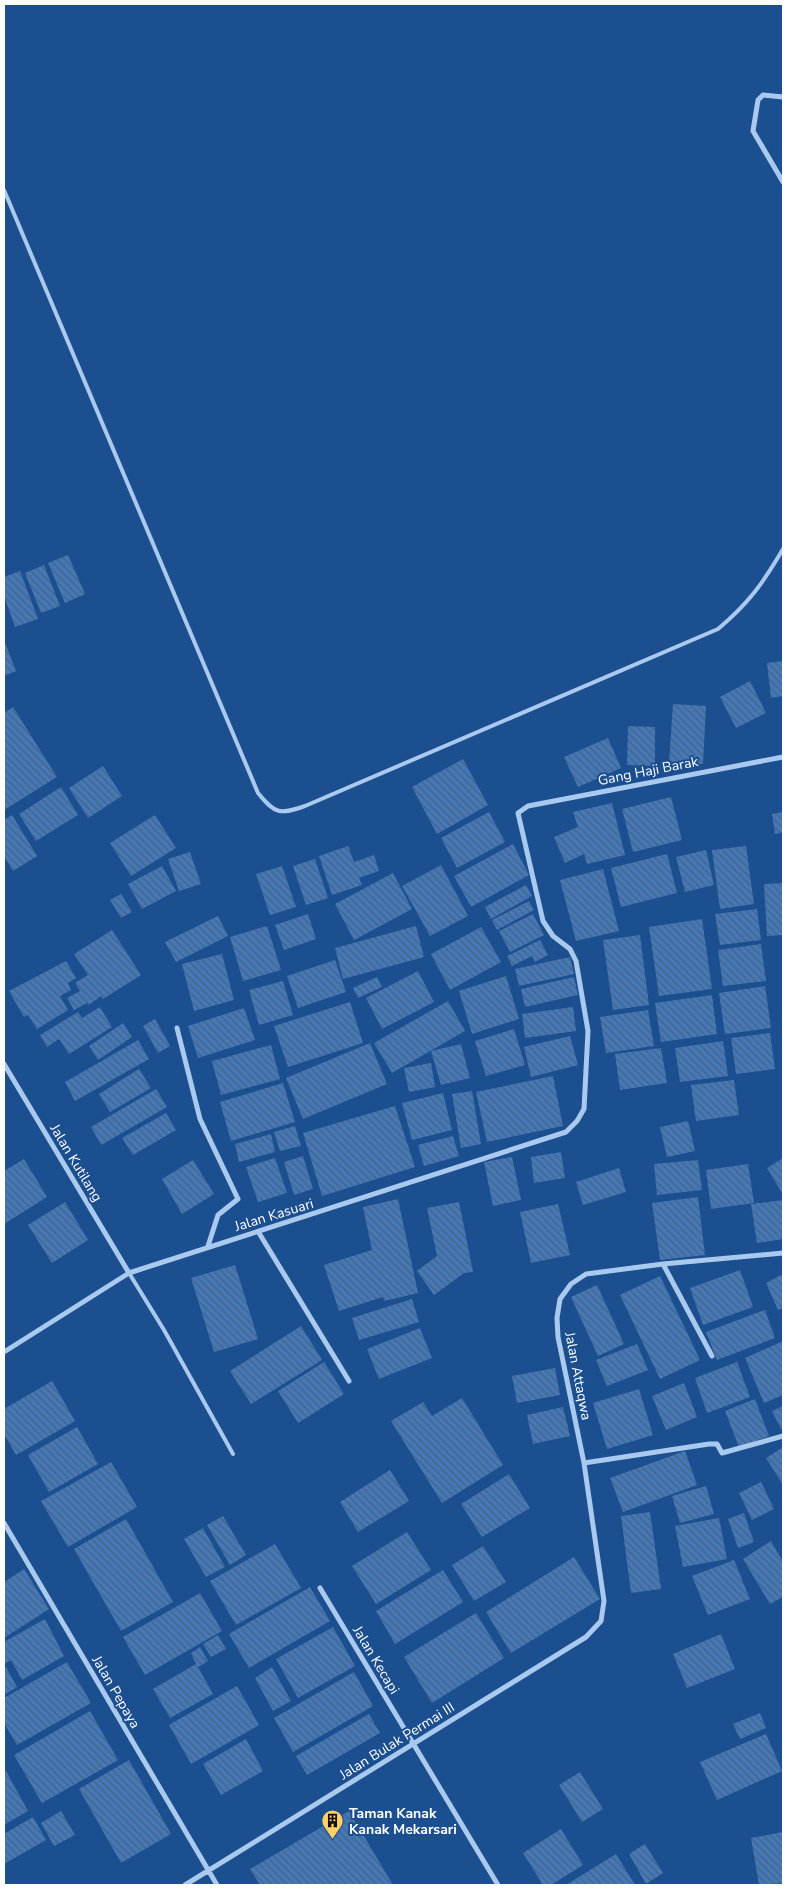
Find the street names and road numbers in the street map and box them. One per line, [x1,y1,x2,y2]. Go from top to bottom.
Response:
street label: Gang Haji Barak [596,752,701,790]
street label: Jalan Kutilang [45,1120,107,1205]
street label: Jalan Kasuari [231,1194,316,1236]
street label: Jalan Attaqwa [560,1329,596,1422]
street label: Jalan Kecapi [348,1622,404,1698]
street label: Jalan Pepaya [87,1651,144,1732]
street label: Jalan Bulak Permai III [335,1698,458,1785]

